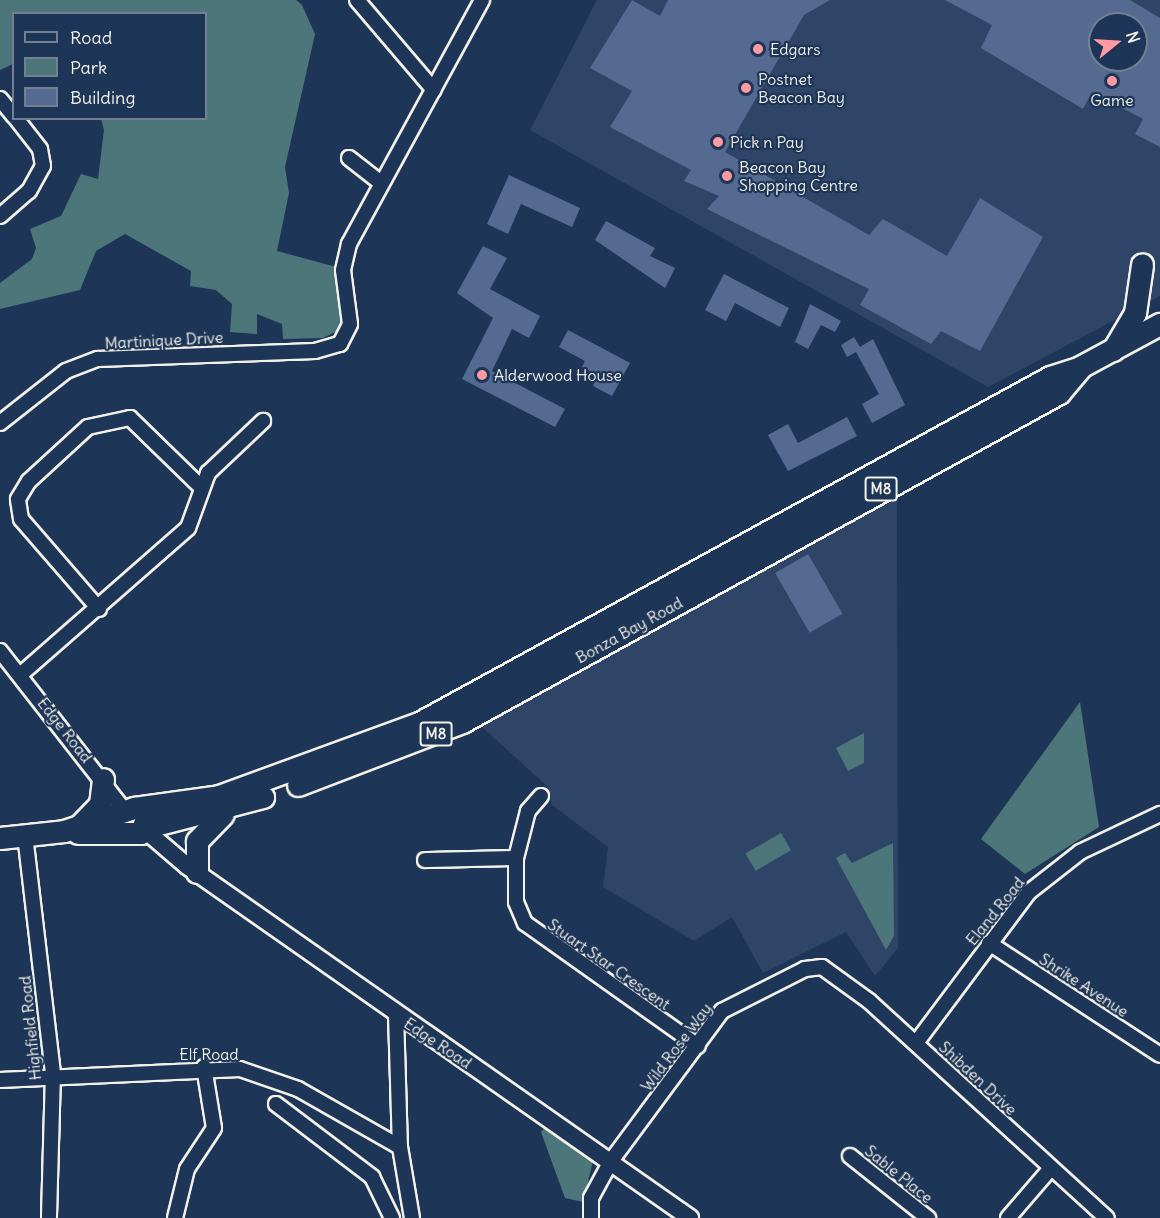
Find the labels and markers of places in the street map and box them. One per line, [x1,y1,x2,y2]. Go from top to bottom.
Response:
place label: Edgars [770,39,820,59]
marker: Edgars [751,42,765,56]
place label: Postnet Beacon Bay [758,69,845,107]
marker: Game [1105,74,1119,88]
marker: Postnet Beacon Bay [739,81,753,95]
place label: Game [1090,90,1134,110]
place label: Pick n Pay [730,132,804,152]
marker: Pick n Pay [711,135,725,149]
place label: Beacon Bay Shopping Centre [739,157,858,195]
marker: Beacon Bay Shopping Centre [720,169,734,183]
place label: Alderwood House [494,365,622,385]
marker: Alderwood House [475,368,489,382]

